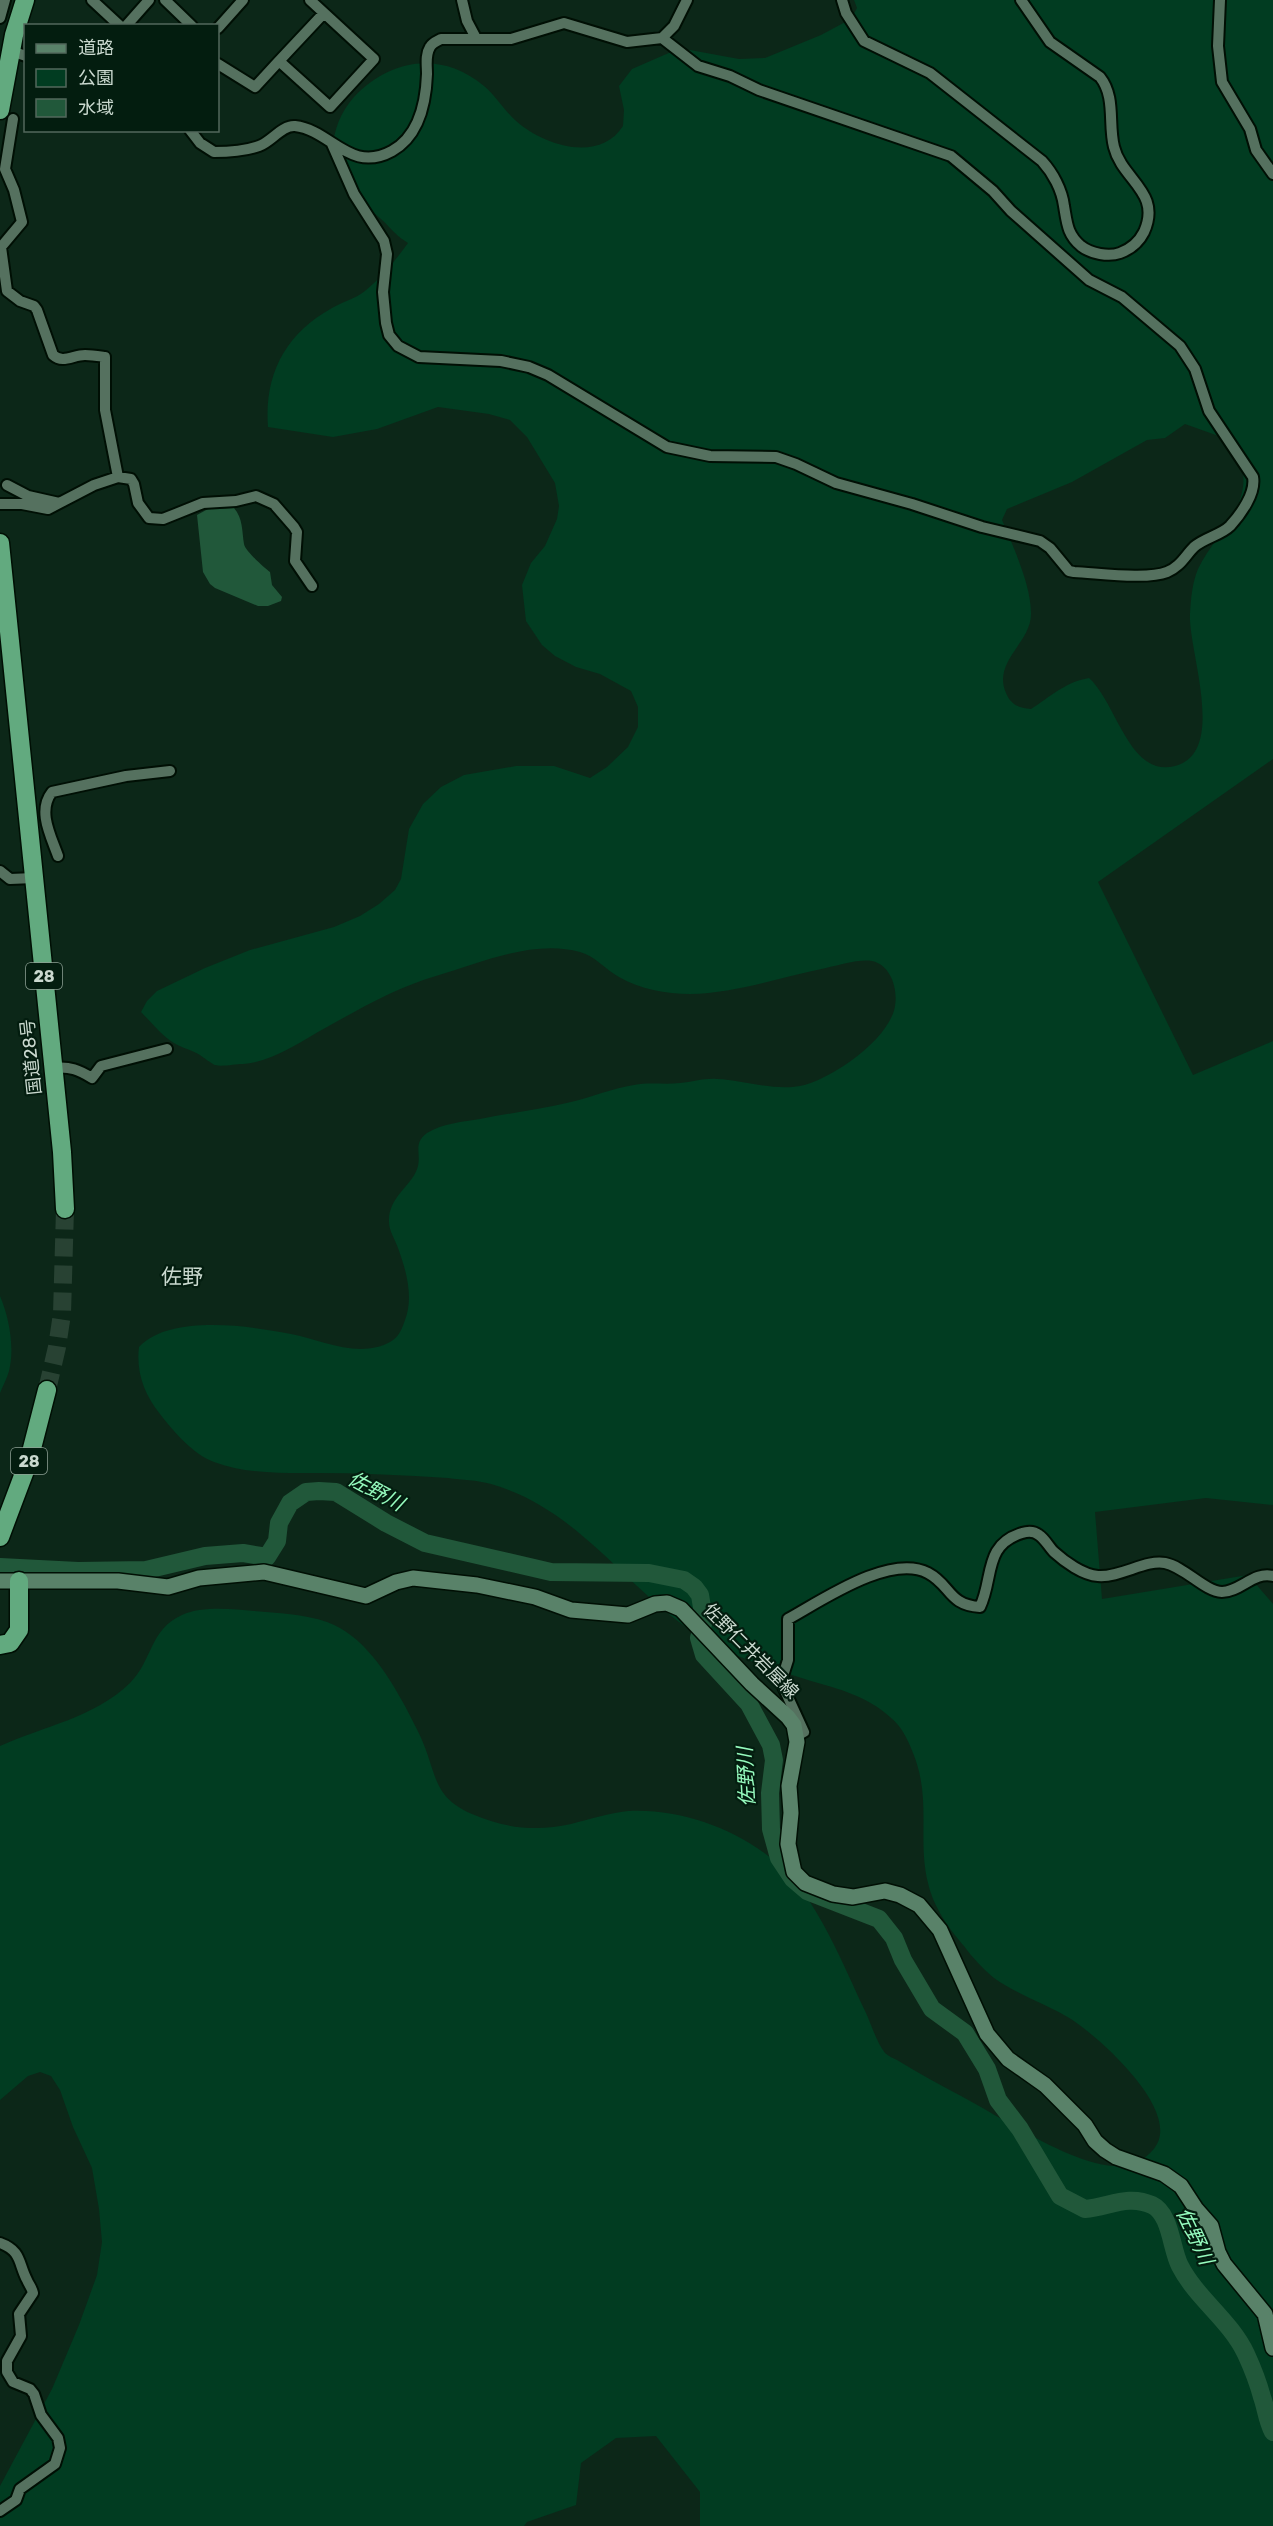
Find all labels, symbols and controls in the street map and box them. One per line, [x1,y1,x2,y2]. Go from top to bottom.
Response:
legend [24,24,219,132]
text: 道路 [78,37,114,59]
text: 公園 [78,67,114,89]
text: 水域 [78,97,114,119]
road number: 28 [26,963,62,989]
street label: 国道28号 [16,1018,46,1096]
district label: 佐野 [161,1264,203,1289]
road number: 28 [11,1448,47,1474]
water label: 佐野川 [344,1466,410,1517]
street label: 佐野仁井岩屋線 [699,1599,803,1703]
water label: 佐野川 [732,1744,760,1808]
water label: 佐野川 [1171,2204,1219,2270]

